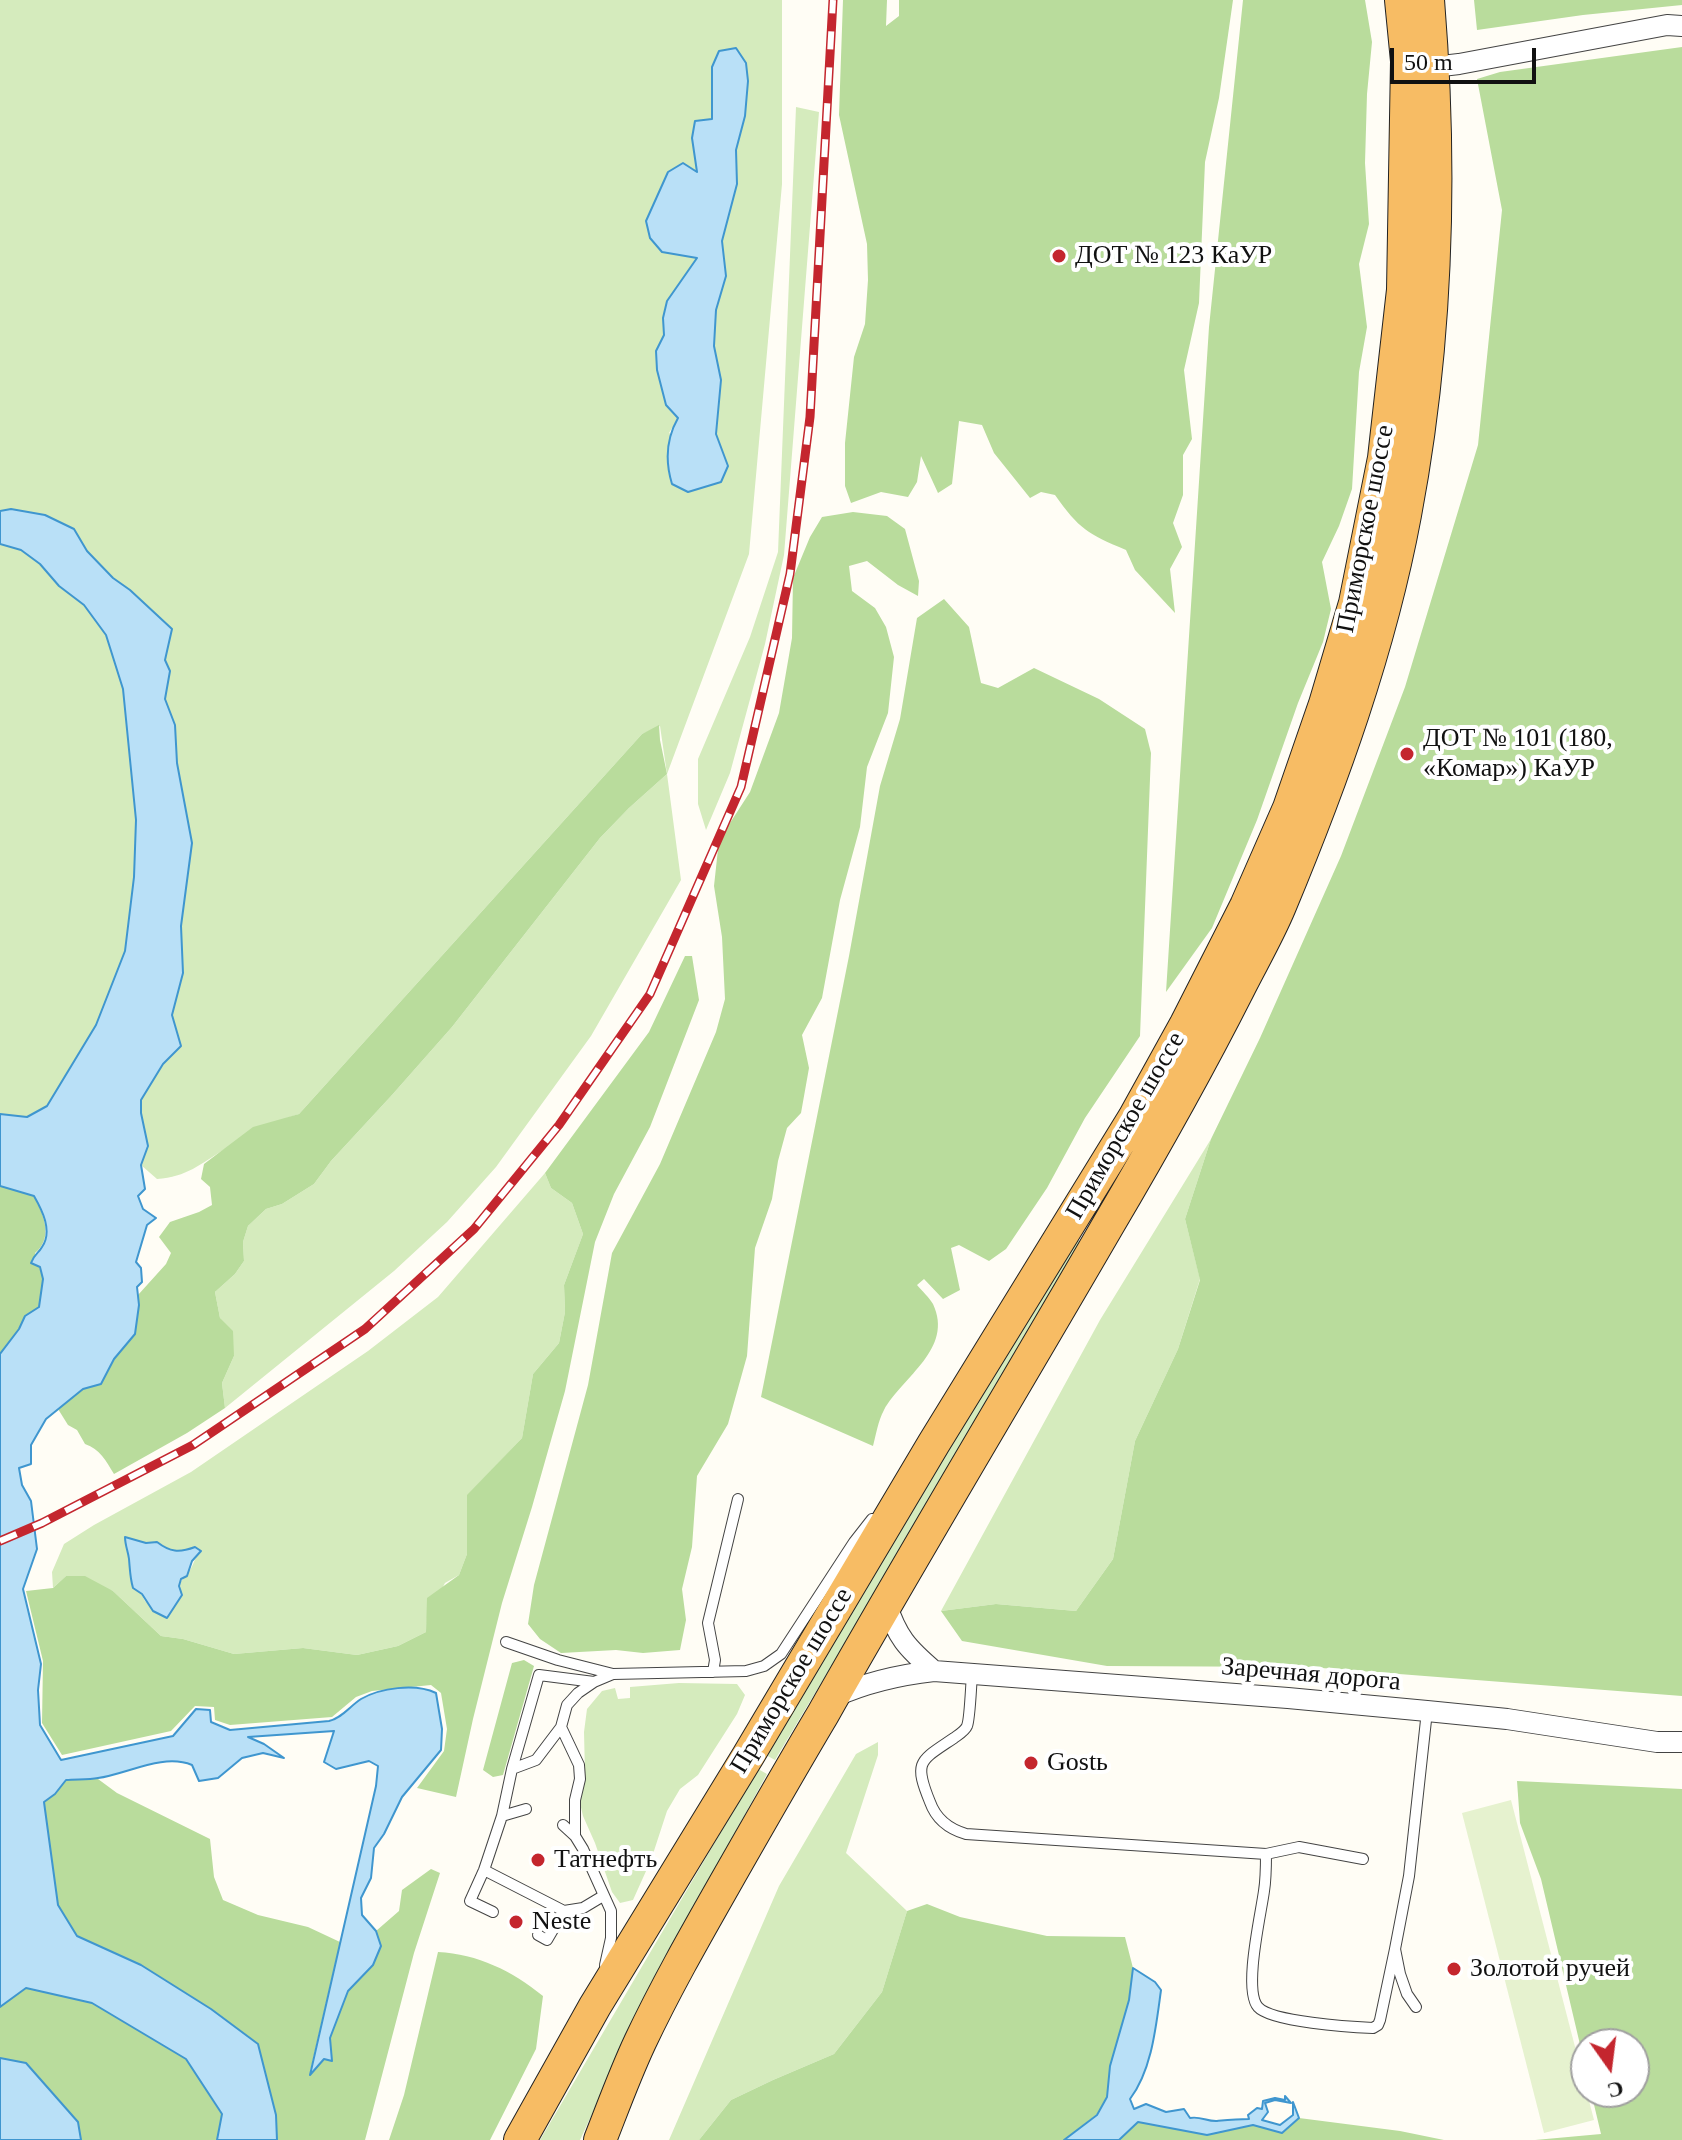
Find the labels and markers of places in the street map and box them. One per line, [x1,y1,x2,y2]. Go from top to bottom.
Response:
place label: ДОТ № 123 КаУР [1075,240,1272,272]
marker: ДОТ № 123 КаУР [1050,247,1068,265]
place label: ДОТ № 101 (180, «Комар») КаУР [1423,723,1613,784]
marker: ДОТ № 101 (180, «Комар») КаУР [1398,745,1416,763]
place label: Gostь [1047,1747,1108,1779]
marker: Gostь [1022,1754,1040,1772]
place label: Татнефть [554,1844,657,1876]
marker: Татнефть [529,1851,547,1869]
place label: Neste [532,1906,591,1938]
marker: Neste [507,1913,525,1931]
place label: Золотой ручей [1470,1953,1630,1985]
marker: Золотой ручей [1445,1960,1463,1978]

